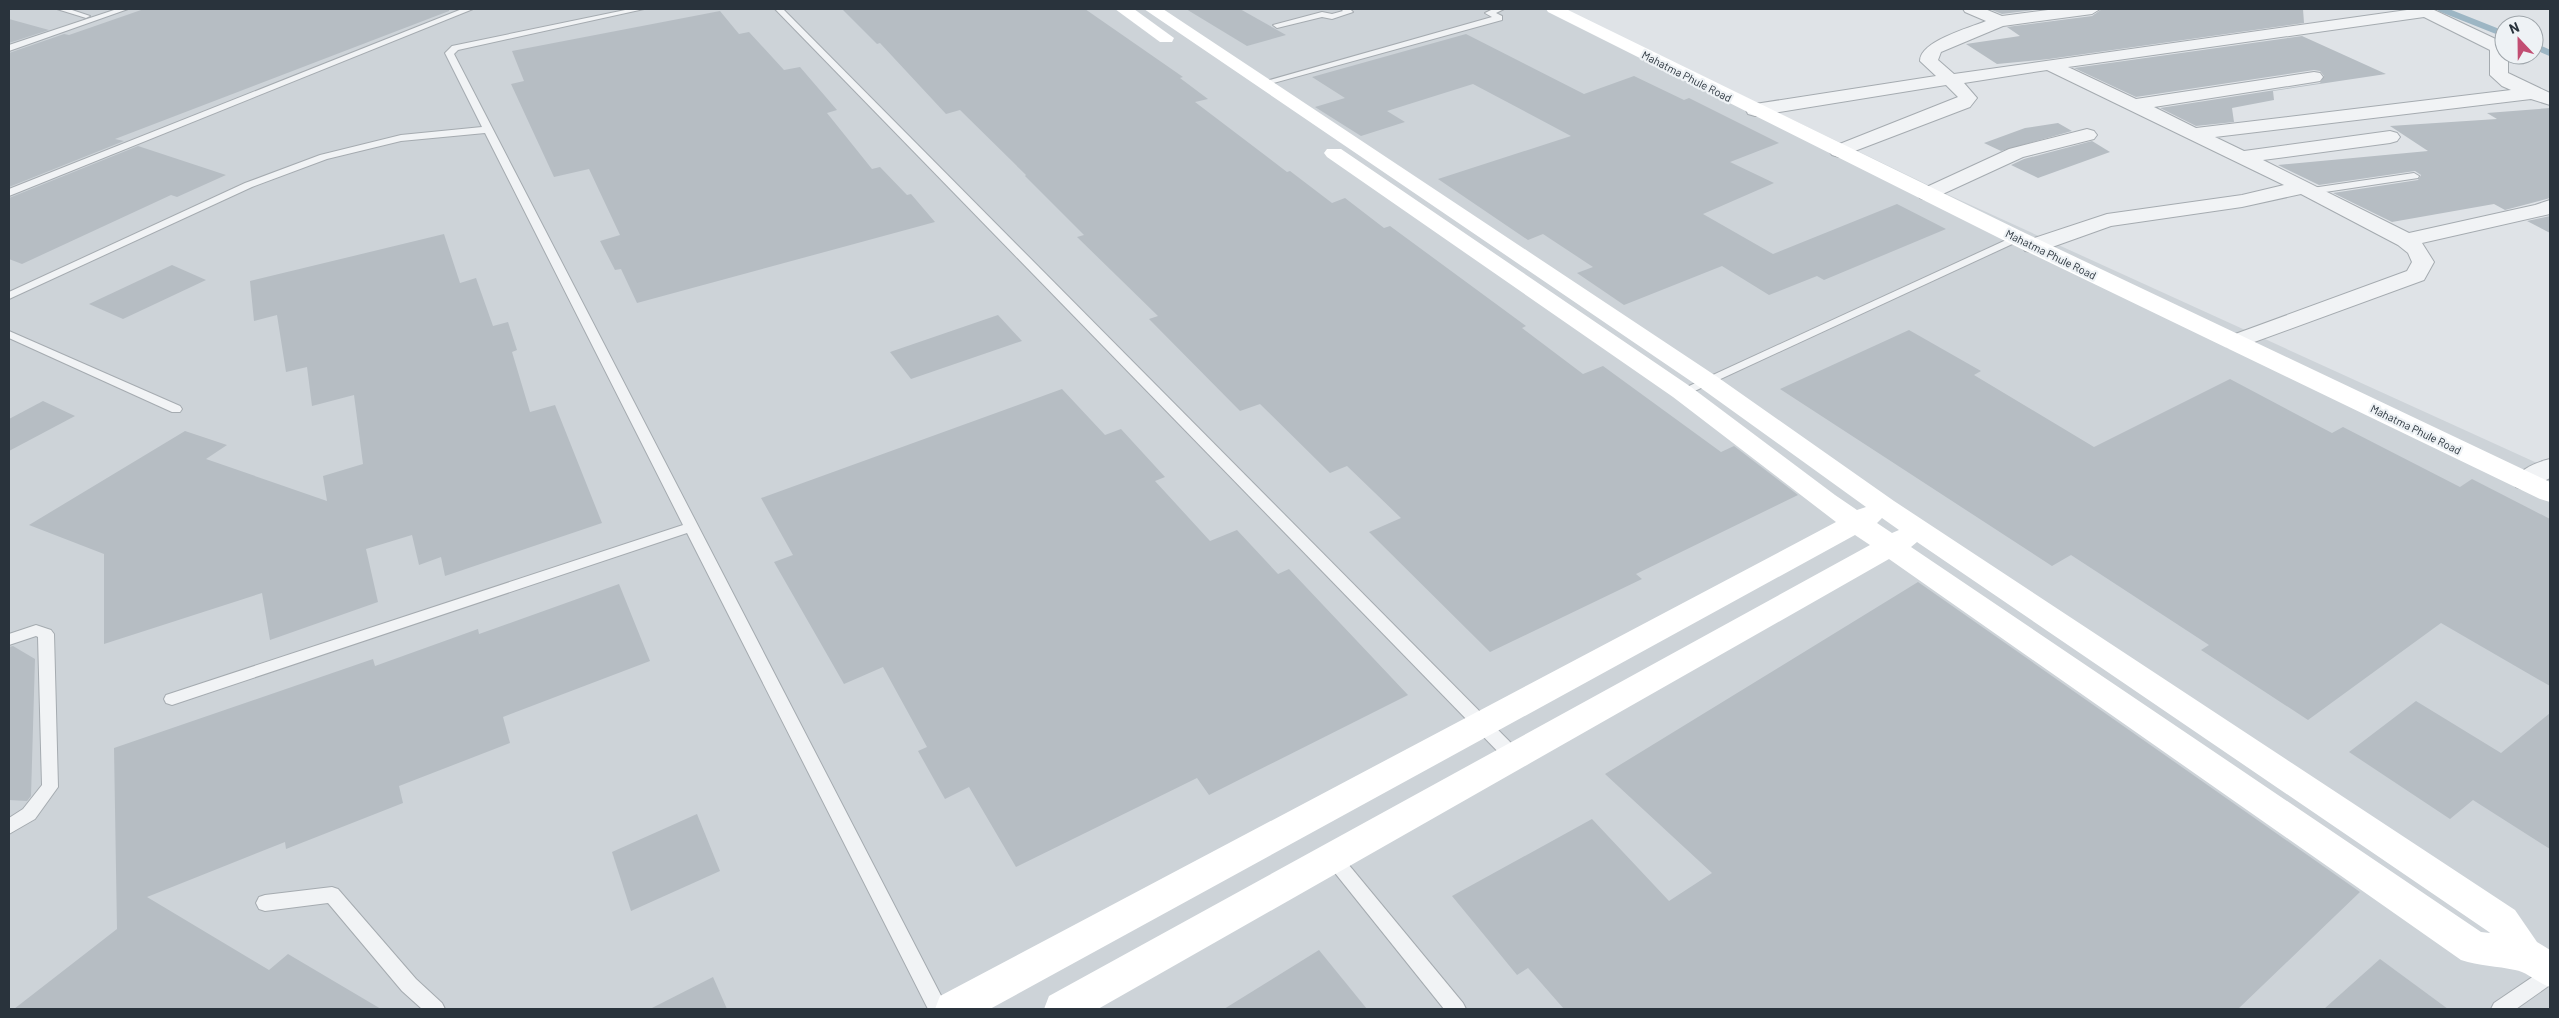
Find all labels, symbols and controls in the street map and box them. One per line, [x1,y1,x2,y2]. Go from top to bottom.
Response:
north arrow [2494,15,2544,65]
text: N [2506,18,2521,37]
street label: Mahatma Phule Road [1640,48,1734,104]
street label: Mahatma Phule Road [2004,226,2098,282]
street label: Mahatma Phule Road [2369,401,2463,457]

